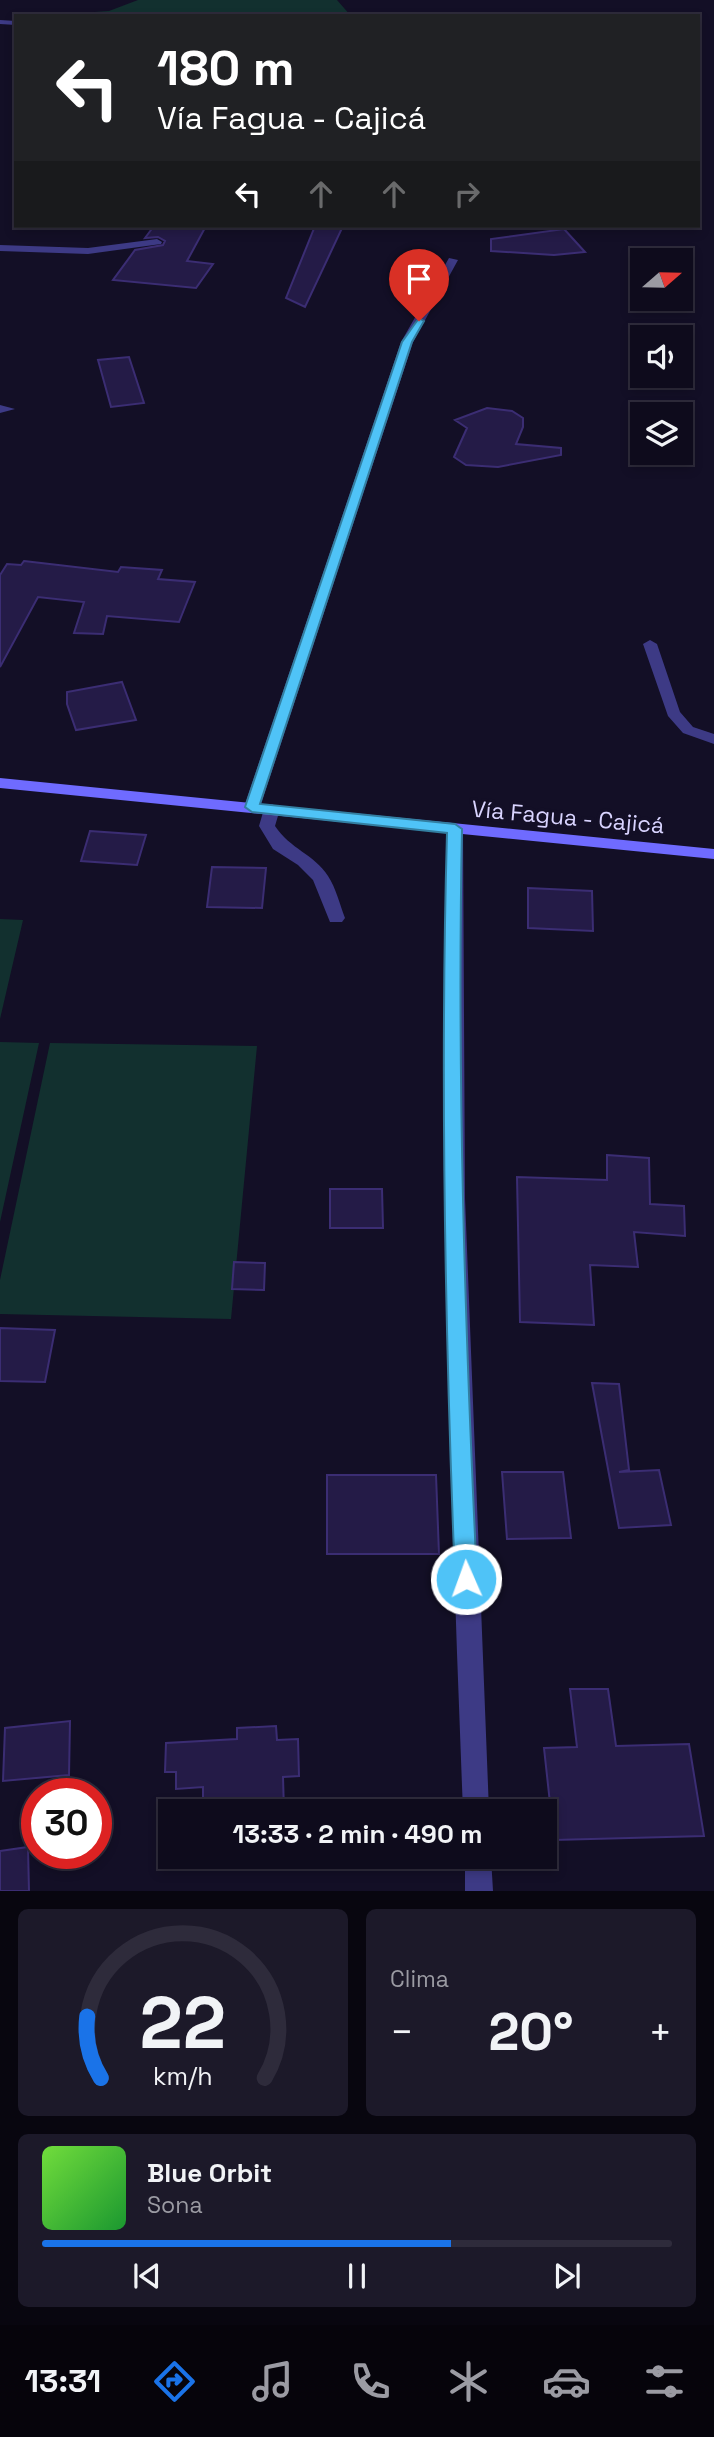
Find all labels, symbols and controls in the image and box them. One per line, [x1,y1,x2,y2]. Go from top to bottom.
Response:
text: 180 m [157,37,295,99]
icon: left [42,42,133,133]
text: Vía Fagua - Cajicá [157,98,426,138]
icon: left [229,175,267,213]
icon: ahead [302,175,340,213]
icon: ahead [375,175,413,213]
icon: right [448,175,486,213]
north arrow [630,248,693,312]
map controls [630,248,693,465]
pin [389,249,449,321]
icon: arrive [400,260,438,298]
button: sound [630,325,693,388]
button: layers [630,402,693,465]
street label: Vía Fagua - Cajicá [470,794,666,840]
position arrow [429,1542,503,1616]
speed limit sign: 30 [21,1778,112,1869]
text: 13:33 · 2 min · 490 m [232,1817,483,1851]
text: Clima [390,1964,449,1994]
text: 22 [140,1977,226,2070]
text: 20° [488,1999,574,2065]
text: − [390,2008,414,2056]
text: + [648,2008,672,2056]
text: km/h [153,2060,213,2092]
text: Blue Orbit [147,2156,272,2190]
text: Sona [147,2190,203,2220]
icon: previous [128,2257,166,2295]
icon: pause [338,2257,376,2295]
icon: next [548,2257,586,2295]
icon: directions [150,2357,199,2406]
icon: music [248,2357,297,2406]
icon: phone [346,2357,395,2406]
icon: climate [444,2357,493,2406]
icon: car [542,2357,591,2406]
icon: filters [640,2357,689,2406]
text: 13:31 [25,2361,101,2401]

